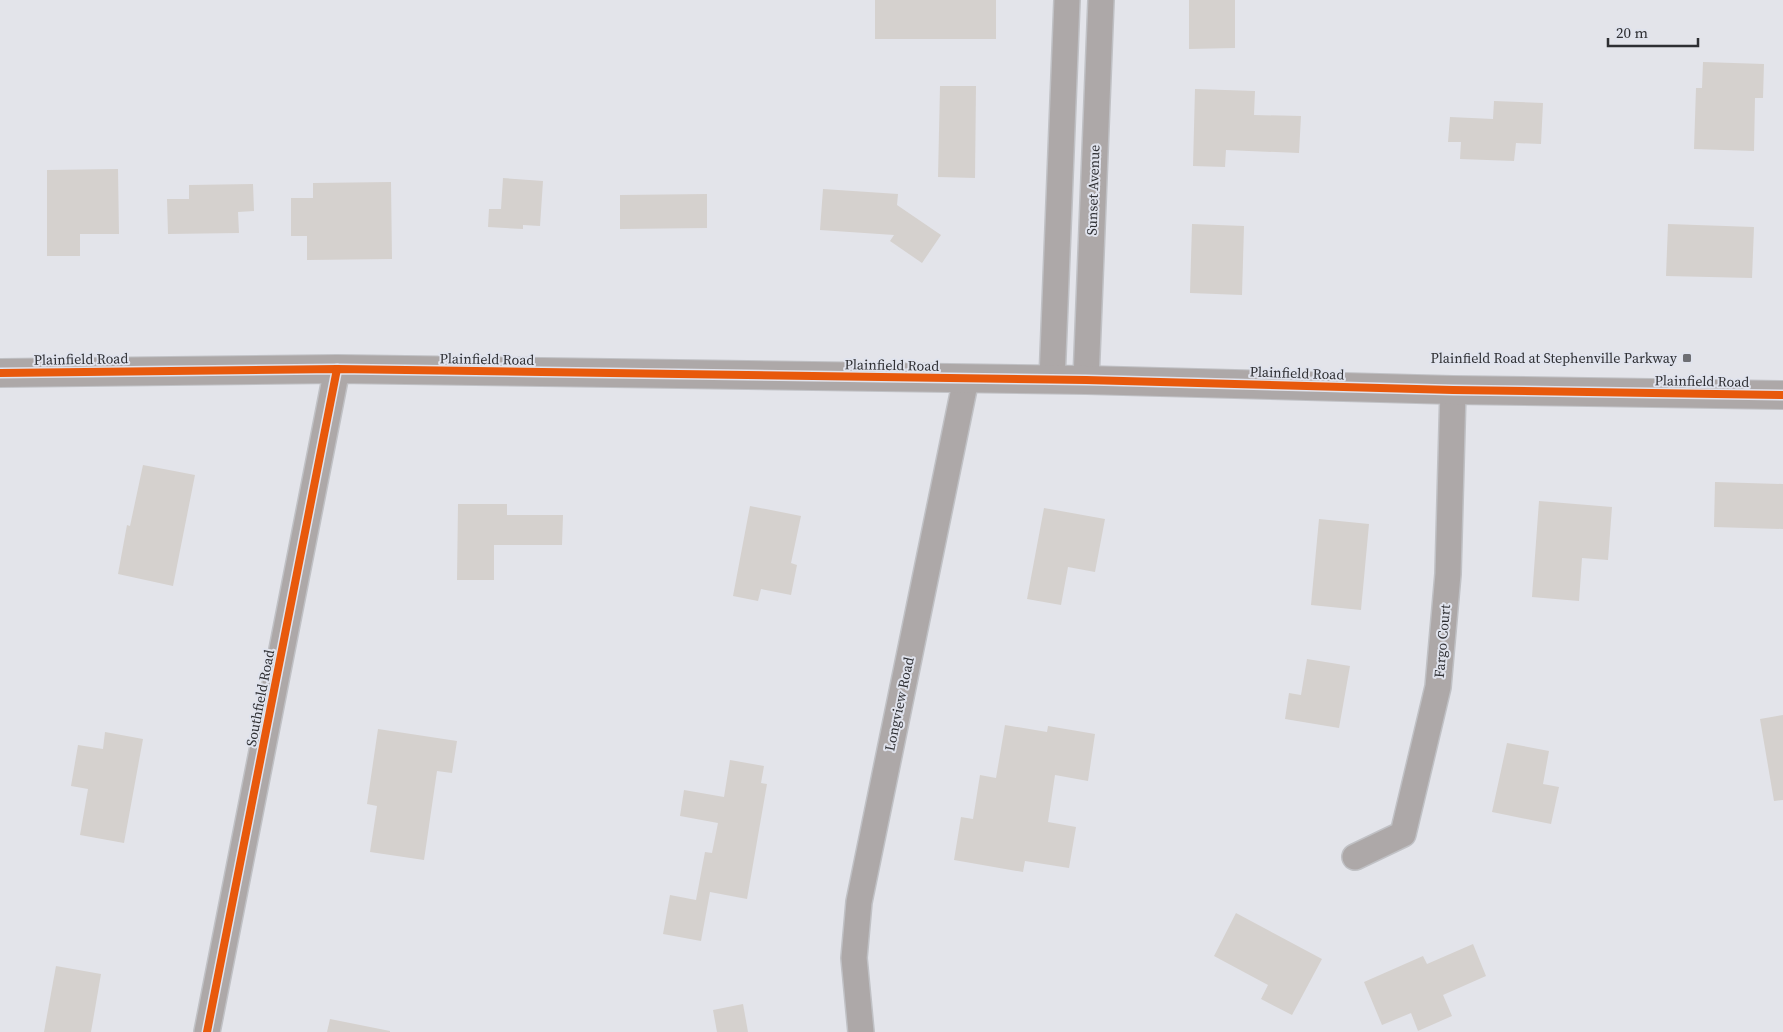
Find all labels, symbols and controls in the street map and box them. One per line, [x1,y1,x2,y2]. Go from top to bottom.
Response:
scale bar [1608,15,1698,47]
text: 20 m [1616,22,1648,43]
street label: Sunset Avenue [1081,144,1105,236]
street label: Plainfield Road [34,348,129,370]
street label: Plainfield Road [440,348,535,370]
place label: Plainfield Road at Stephenville Parkway [1431,348,1678,368]
marker: Plainfield Road at Stephenville Parkway [1681,352,1693,364]
street label: Plainfield Road [845,354,940,376]
street label: Plainfield Road [1249,361,1345,385]
street label: Plainfield Road [1655,370,1750,392]
street label: Fargo Court [1429,603,1455,679]
street label: Southfield Road [241,648,279,748]
street label: Longview Road [879,655,919,753]

